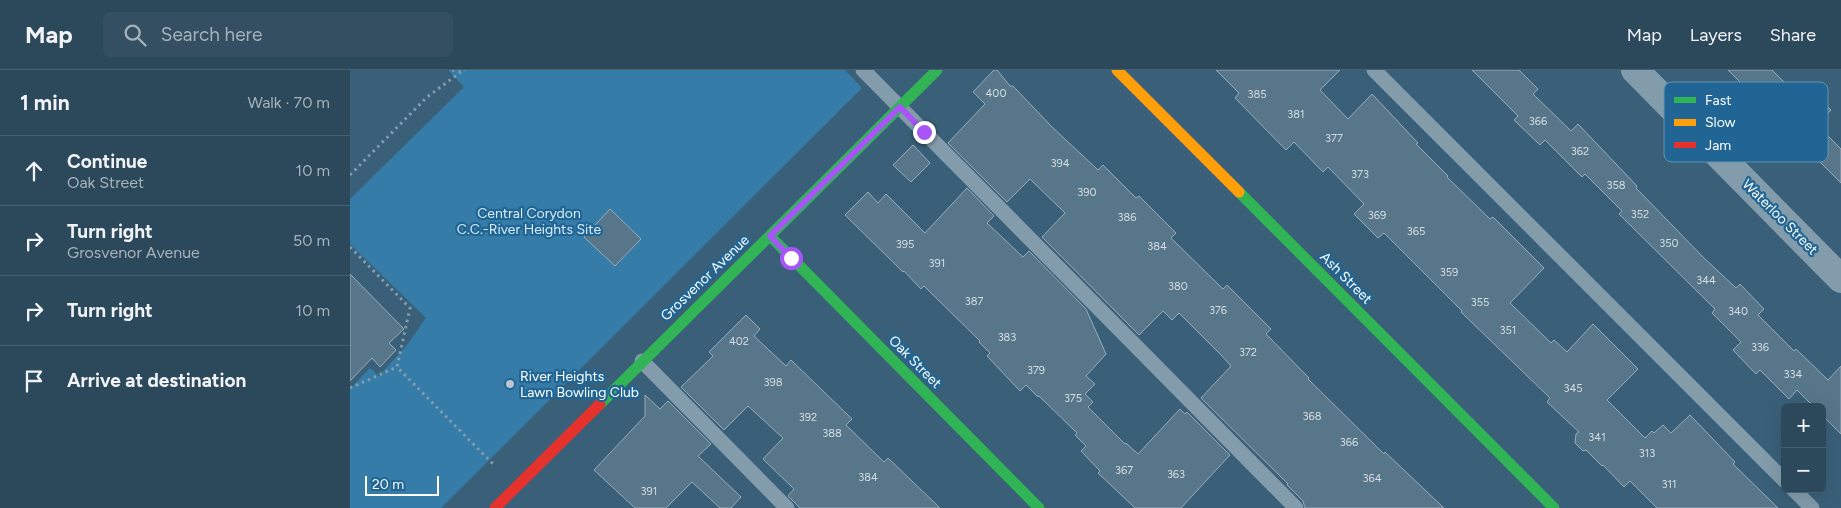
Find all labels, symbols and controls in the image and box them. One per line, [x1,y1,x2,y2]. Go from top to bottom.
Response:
search box [103,12,453,57]
text: Map [25,20,73,49]
icon: search [121,21,149,49]
text: Search here [161,23,262,46]
text: Map [1627,24,1662,46]
text: Layers [1690,24,1742,46]
text: Share [1770,24,1816,46]
legend [1664,82,1828,162]
house number: 400 [986,87,1006,100]
house number: 385 [1247,88,1267,101]
text: 1 min [20,90,70,115]
text: Fast [1705,92,1731,109]
text: Walk · 70 m [247,93,330,112]
house number: 381 [1287,108,1305,121]
text: Slow [1705,114,1736,131]
house number: 366 [1529,115,1547,128]
route end [913,121,936,144]
house number: 377 [1325,132,1343,145]
text: Jam [1705,137,1731,154]
house number: 362 [1571,145,1589,158]
text: Continue [67,150,147,173]
icon: ahead [20,157,48,185]
house number: 394 [1050,157,1070,170]
text: 10 m [296,161,330,180]
house number: 373 [1351,168,1369,181]
text: Oak Street [67,173,144,192]
street label: Waterloo Street [1739,176,1821,258]
house number: 358 [1606,179,1626,192]
house number: 390 [1077,186,1097,199]
park label: Central Corydon C.C.-River Heights Site [457,205,601,238]
house number: 352 [1631,208,1649,221]
house number: 369 [1368,209,1386,222]
house number: 386 [1118,211,1136,224]
text: Turn right [67,220,153,243]
house number: 365 [1407,225,1425,238]
icon: right [20,227,48,255]
text: 50 m [293,231,330,250]
street label: Grosvenor Avenue [657,231,753,324]
house number: 350 [1659,237,1679,250]
house number: 395 [896,238,914,251]
house number: 384 [1147,240,1167,253]
text: Grosvenor Avenue [67,243,200,262]
route start [780,247,803,270]
street label: Ash Street [1316,248,1376,308]
house number: 391 [929,257,945,270]
house number: 359 [1440,266,1458,279]
house number: 344 [1696,274,1716,287]
house number: 380 [1168,280,1188,293]
house number: 387 [965,295,983,308]
house number: 355 [1471,296,1489,309]
icon: right [20,297,48,325]
text: Turn right [67,299,153,322]
text: 10 m [296,301,330,320]
house number: 376 [1209,304,1227,317]
house number: 340 [1728,305,1748,318]
house number: 351 [1500,324,1516,337]
house number: 383 [998,331,1016,344]
street label: Oak Street [885,332,945,392]
house number: 402 [729,335,749,348]
house number: 336 [1751,341,1769,354]
house number: 372 [1239,346,1257,359]
house number: 379 [1027,364,1045,377]
icon: arrive [20,367,48,395]
place label: River Heights Lawn Bowling Club [520,368,639,401]
house number: 334 [1784,368,1803,381]
text: Arrive at destination [67,369,246,392]
house number: 398 [764,376,783,389]
marker: River Heights Lawn Bowling Club [504,378,516,390]
house number: 345 [1563,382,1583,395]
house number: 375 [1064,392,1082,405]
map controls [1781,403,1826,493]
button: + [1781,403,1826,448]
house number: 368 [1303,410,1322,423]
house number: 392 [799,411,817,424]
house number: 388 [822,427,842,440]
house number: 341 [1588,431,1606,444]
house number: 366 [1340,436,1358,449]
house number: 313 [1639,447,1655,460]
button: − [1781,448,1826,493]
house number: 367 [1115,464,1133,477]
house number: 363 [1167,468,1185,481]
house number: 384 [858,471,878,484]
house number: 364 [1362,472,1382,485]
scale bar [365,473,439,496]
text: 20 m [372,476,404,493]
house number: 311 [1661,478,1677,491]
house number: 391 [641,485,657,498]

